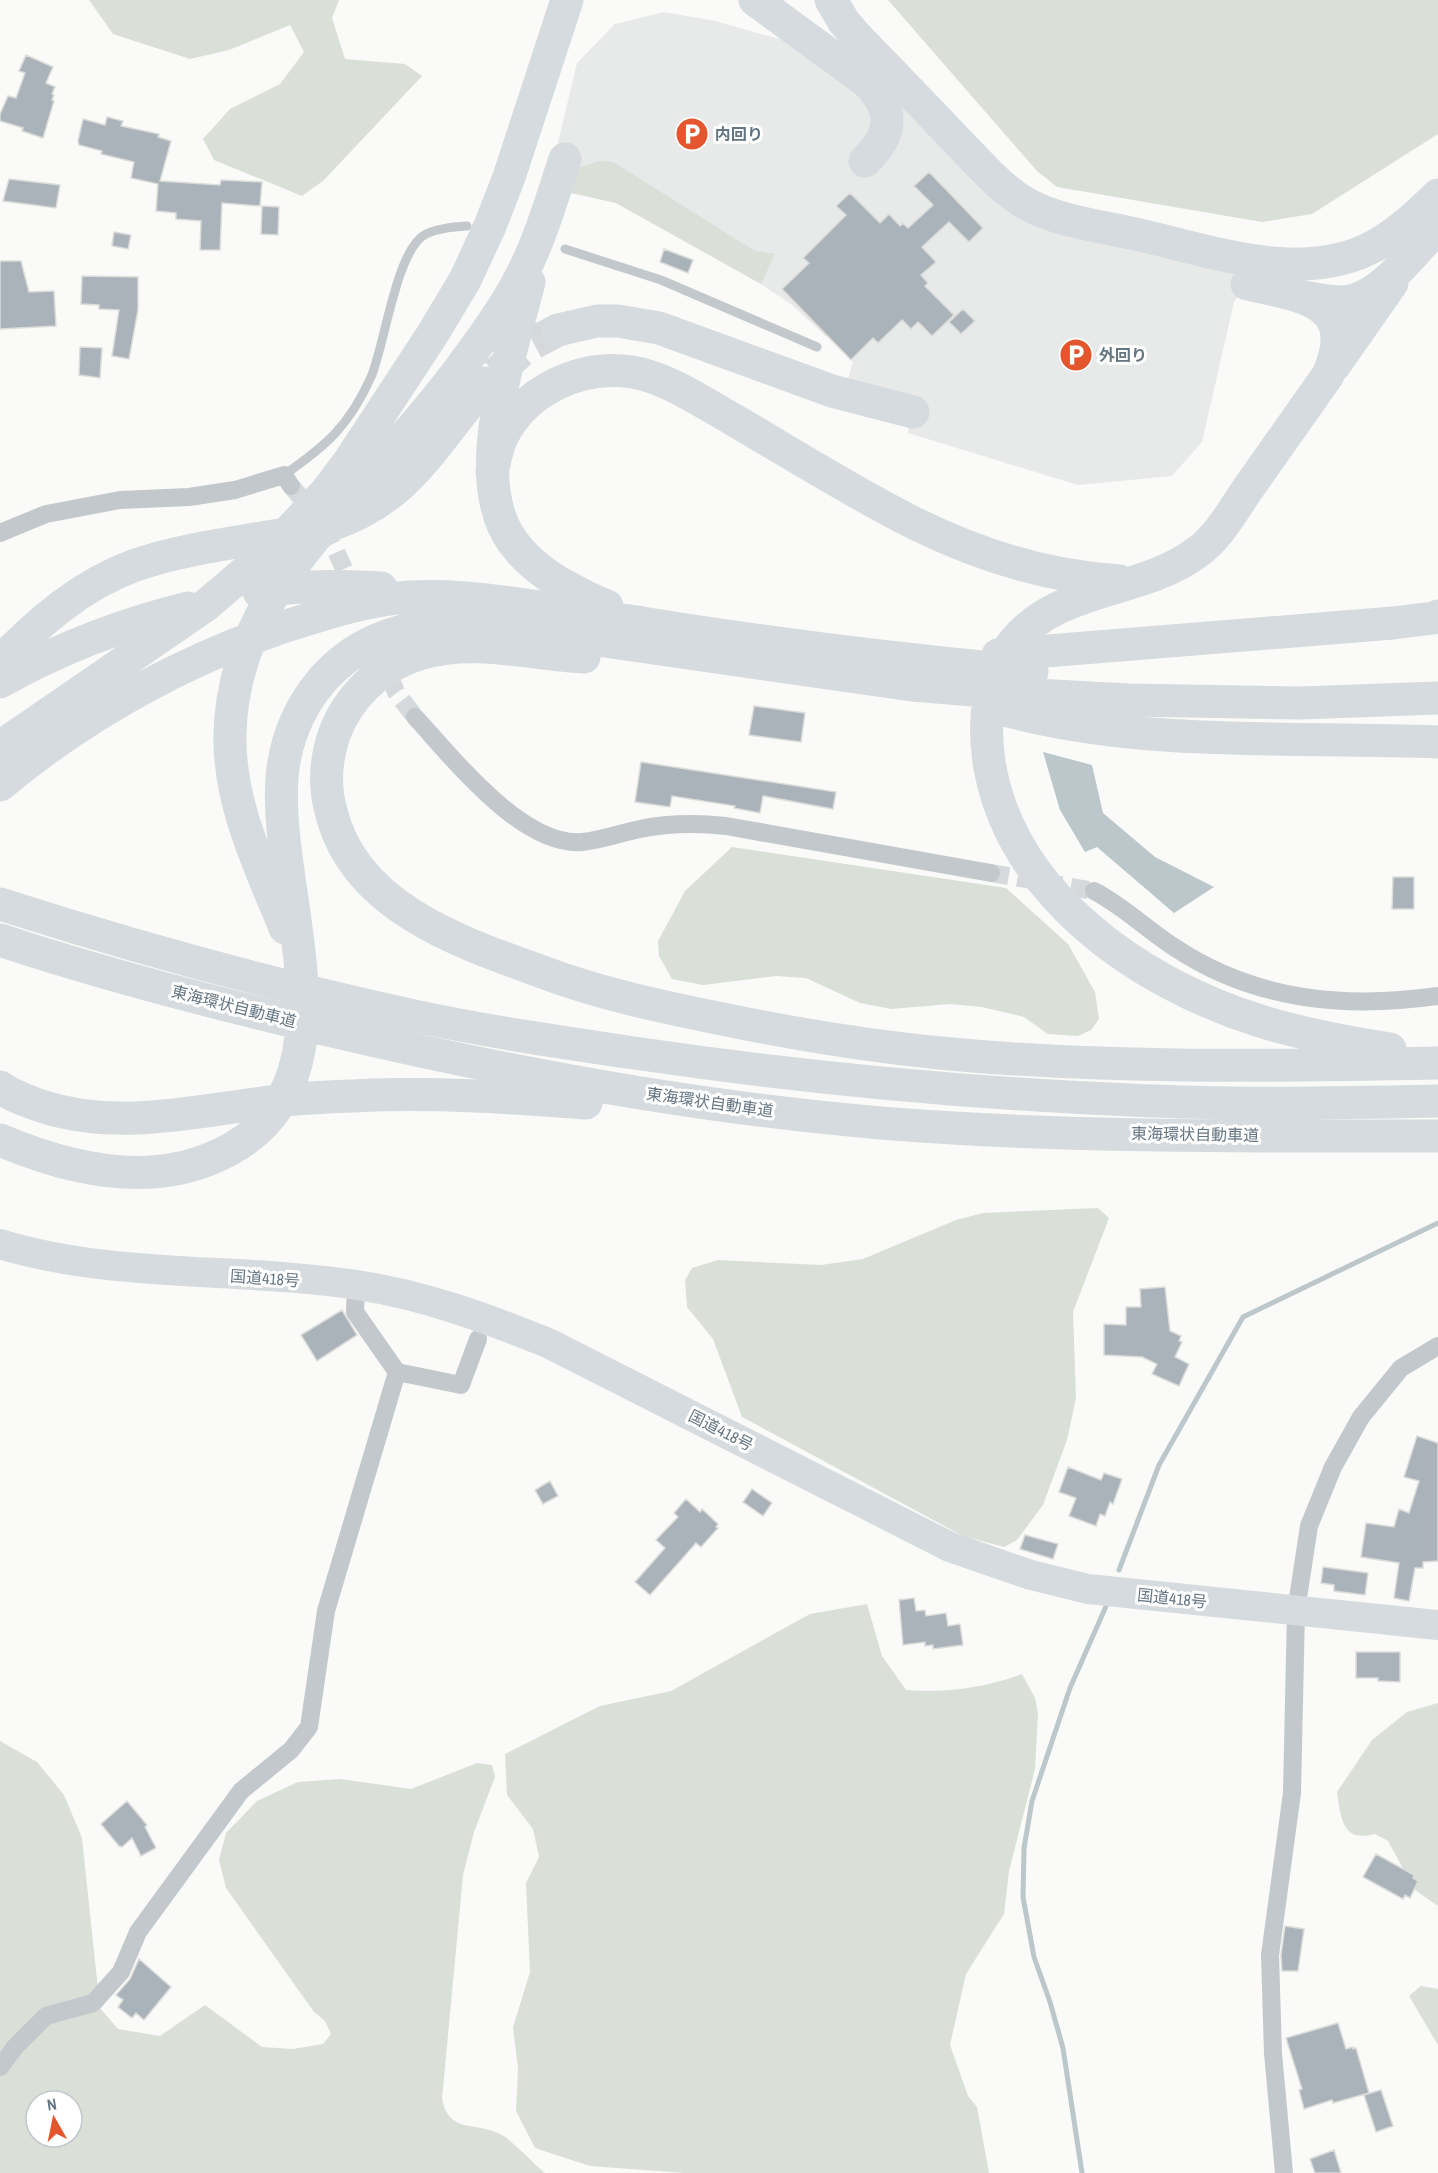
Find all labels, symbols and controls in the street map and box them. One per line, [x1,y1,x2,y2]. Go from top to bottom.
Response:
parking icon: 内回り [674,116,710,152]
place label: 内回り [715,123,763,145]
parking icon: 外回り [1058,337,1094,373]
place label: 外回り [1099,344,1147,366]
street label: 東海環状自動車道 [169,980,299,1032]
street label: 東海環状自動車道 [645,1082,775,1122]
street label: 東海環状自動車道 [1131,1122,1259,1146]
street label: 国道418号 [229,1265,301,1291]
street label: 国道418号 [685,1404,757,1456]
street label: 国道418号 [1136,1583,1208,1613]
north arrow [24,2089,84,2149]
text: N [45,2093,58,2116]

